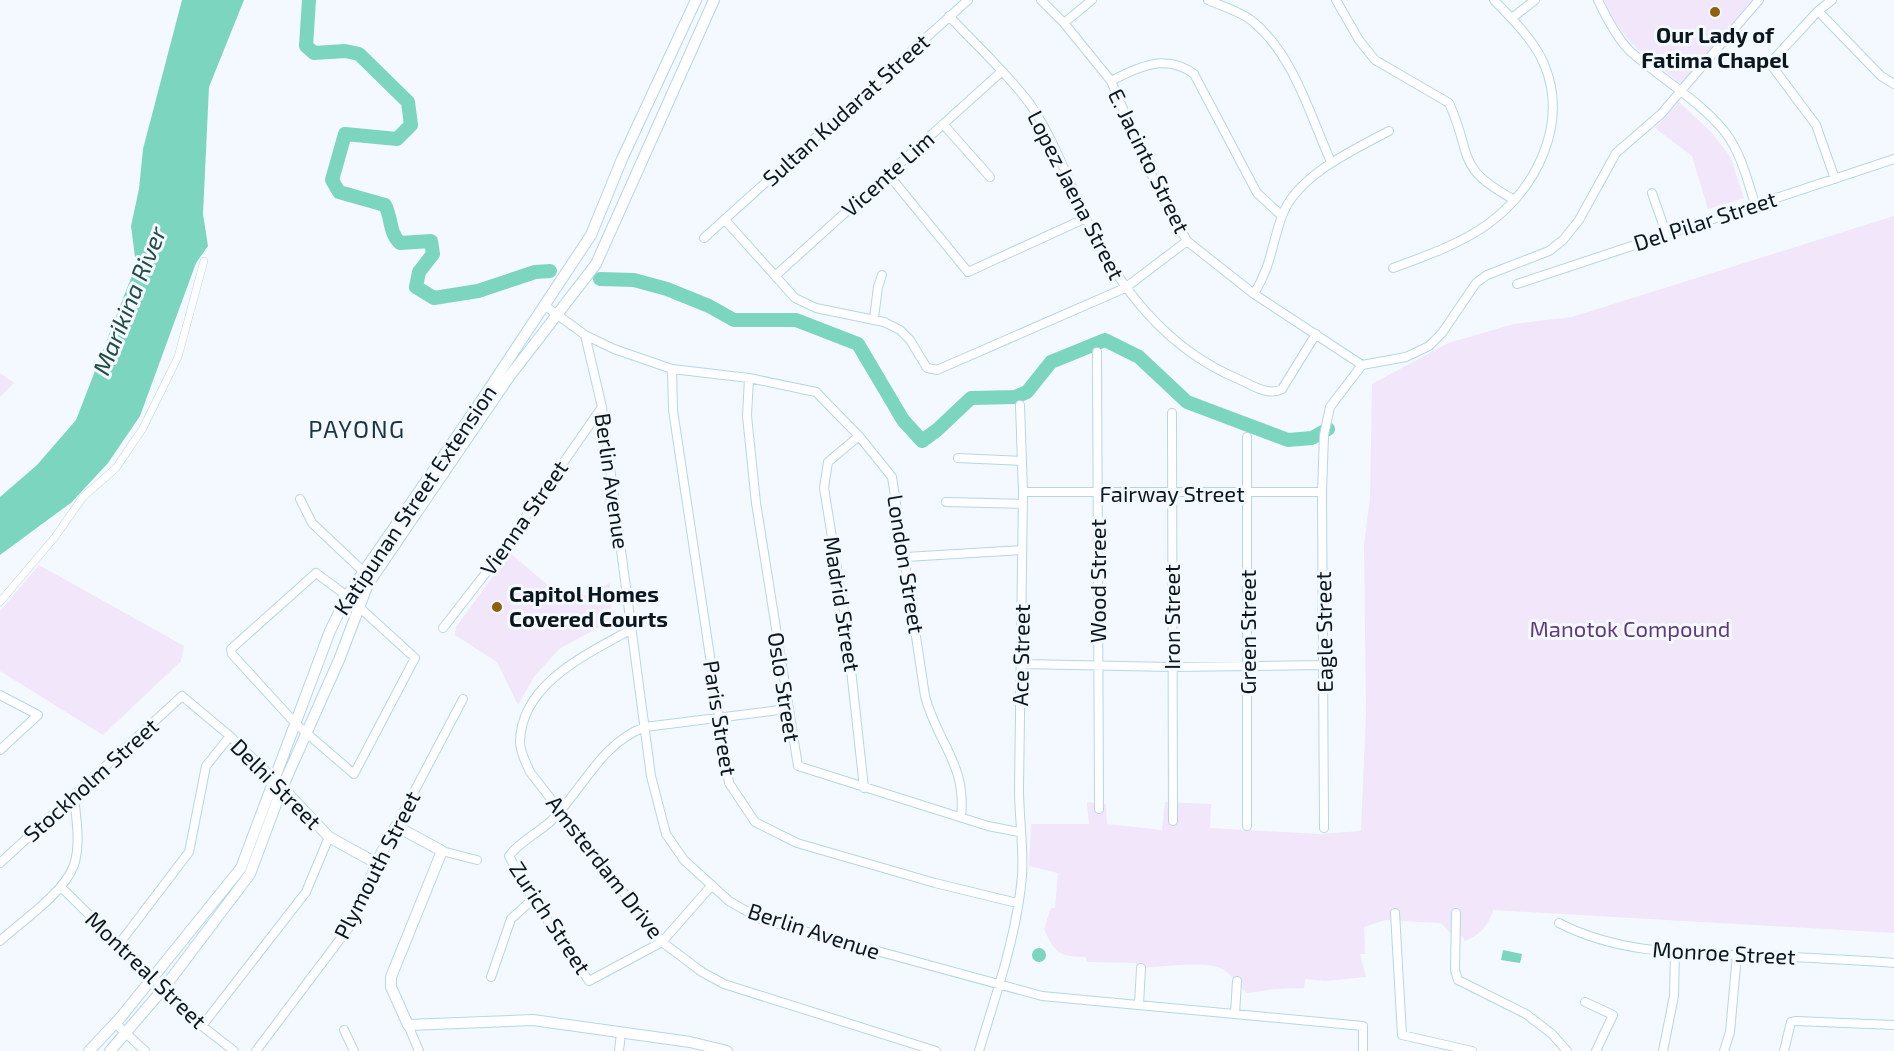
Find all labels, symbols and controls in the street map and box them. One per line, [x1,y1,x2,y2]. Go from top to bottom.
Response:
marker: Our Lady of Fatima Chapel [1708,5,1722,19]
place label: Our Lady of Fatima Chapel [1641,21,1790,72]
street label: Sultan Kudarat Street [757,28,934,191]
street label: E. Jacinto Street [1104,84,1196,237]
street label: Lopez Jaena Street [1023,106,1131,283]
street label: Vicente Lim [836,125,939,221]
street label: Del Pilar Street [1630,185,1779,255]
water label: Marikina River [86,222,172,379]
street label: Katipunan Street Extension [327,380,501,619]
street label: Berlin Avenue [591,411,635,551]
district label: PAYONG [308,414,406,443]
street label: Vienna Street [474,455,572,580]
street label: Fairway Street [1099,480,1245,506]
street label: London Street [883,492,931,635]
street label: Wood Street [1084,519,1110,643]
street label: Madrid Street [819,534,867,673]
street label: Iron Street [1158,564,1184,670]
street label: Green Street [1234,570,1260,694]
street label: Eagle Street [1309,571,1337,693]
place label: Capitol Homes Covered Courts [509,580,668,631]
marker: Capitol Homes Covered Courts [490,600,504,614]
street label: Ace Street [1006,604,1034,706]
park label: Manotok Compound [1530,615,1730,641]
street label: Oslo Street [763,630,807,744]
street label: Paris Street [699,658,743,777]
street label: Stockholm Street [18,712,163,847]
street label: Delhi Street [226,733,327,834]
street label: Plymouth Street [328,786,425,943]
street label: Amsterdam Drive [542,790,670,943]
street label: Zurich Street [505,856,597,979]
street label: Berlin Avenue [745,896,884,964]
street label: Montreal Street [81,905,212,1033]
street label: Monroe Street [1652,935,1796,969]

